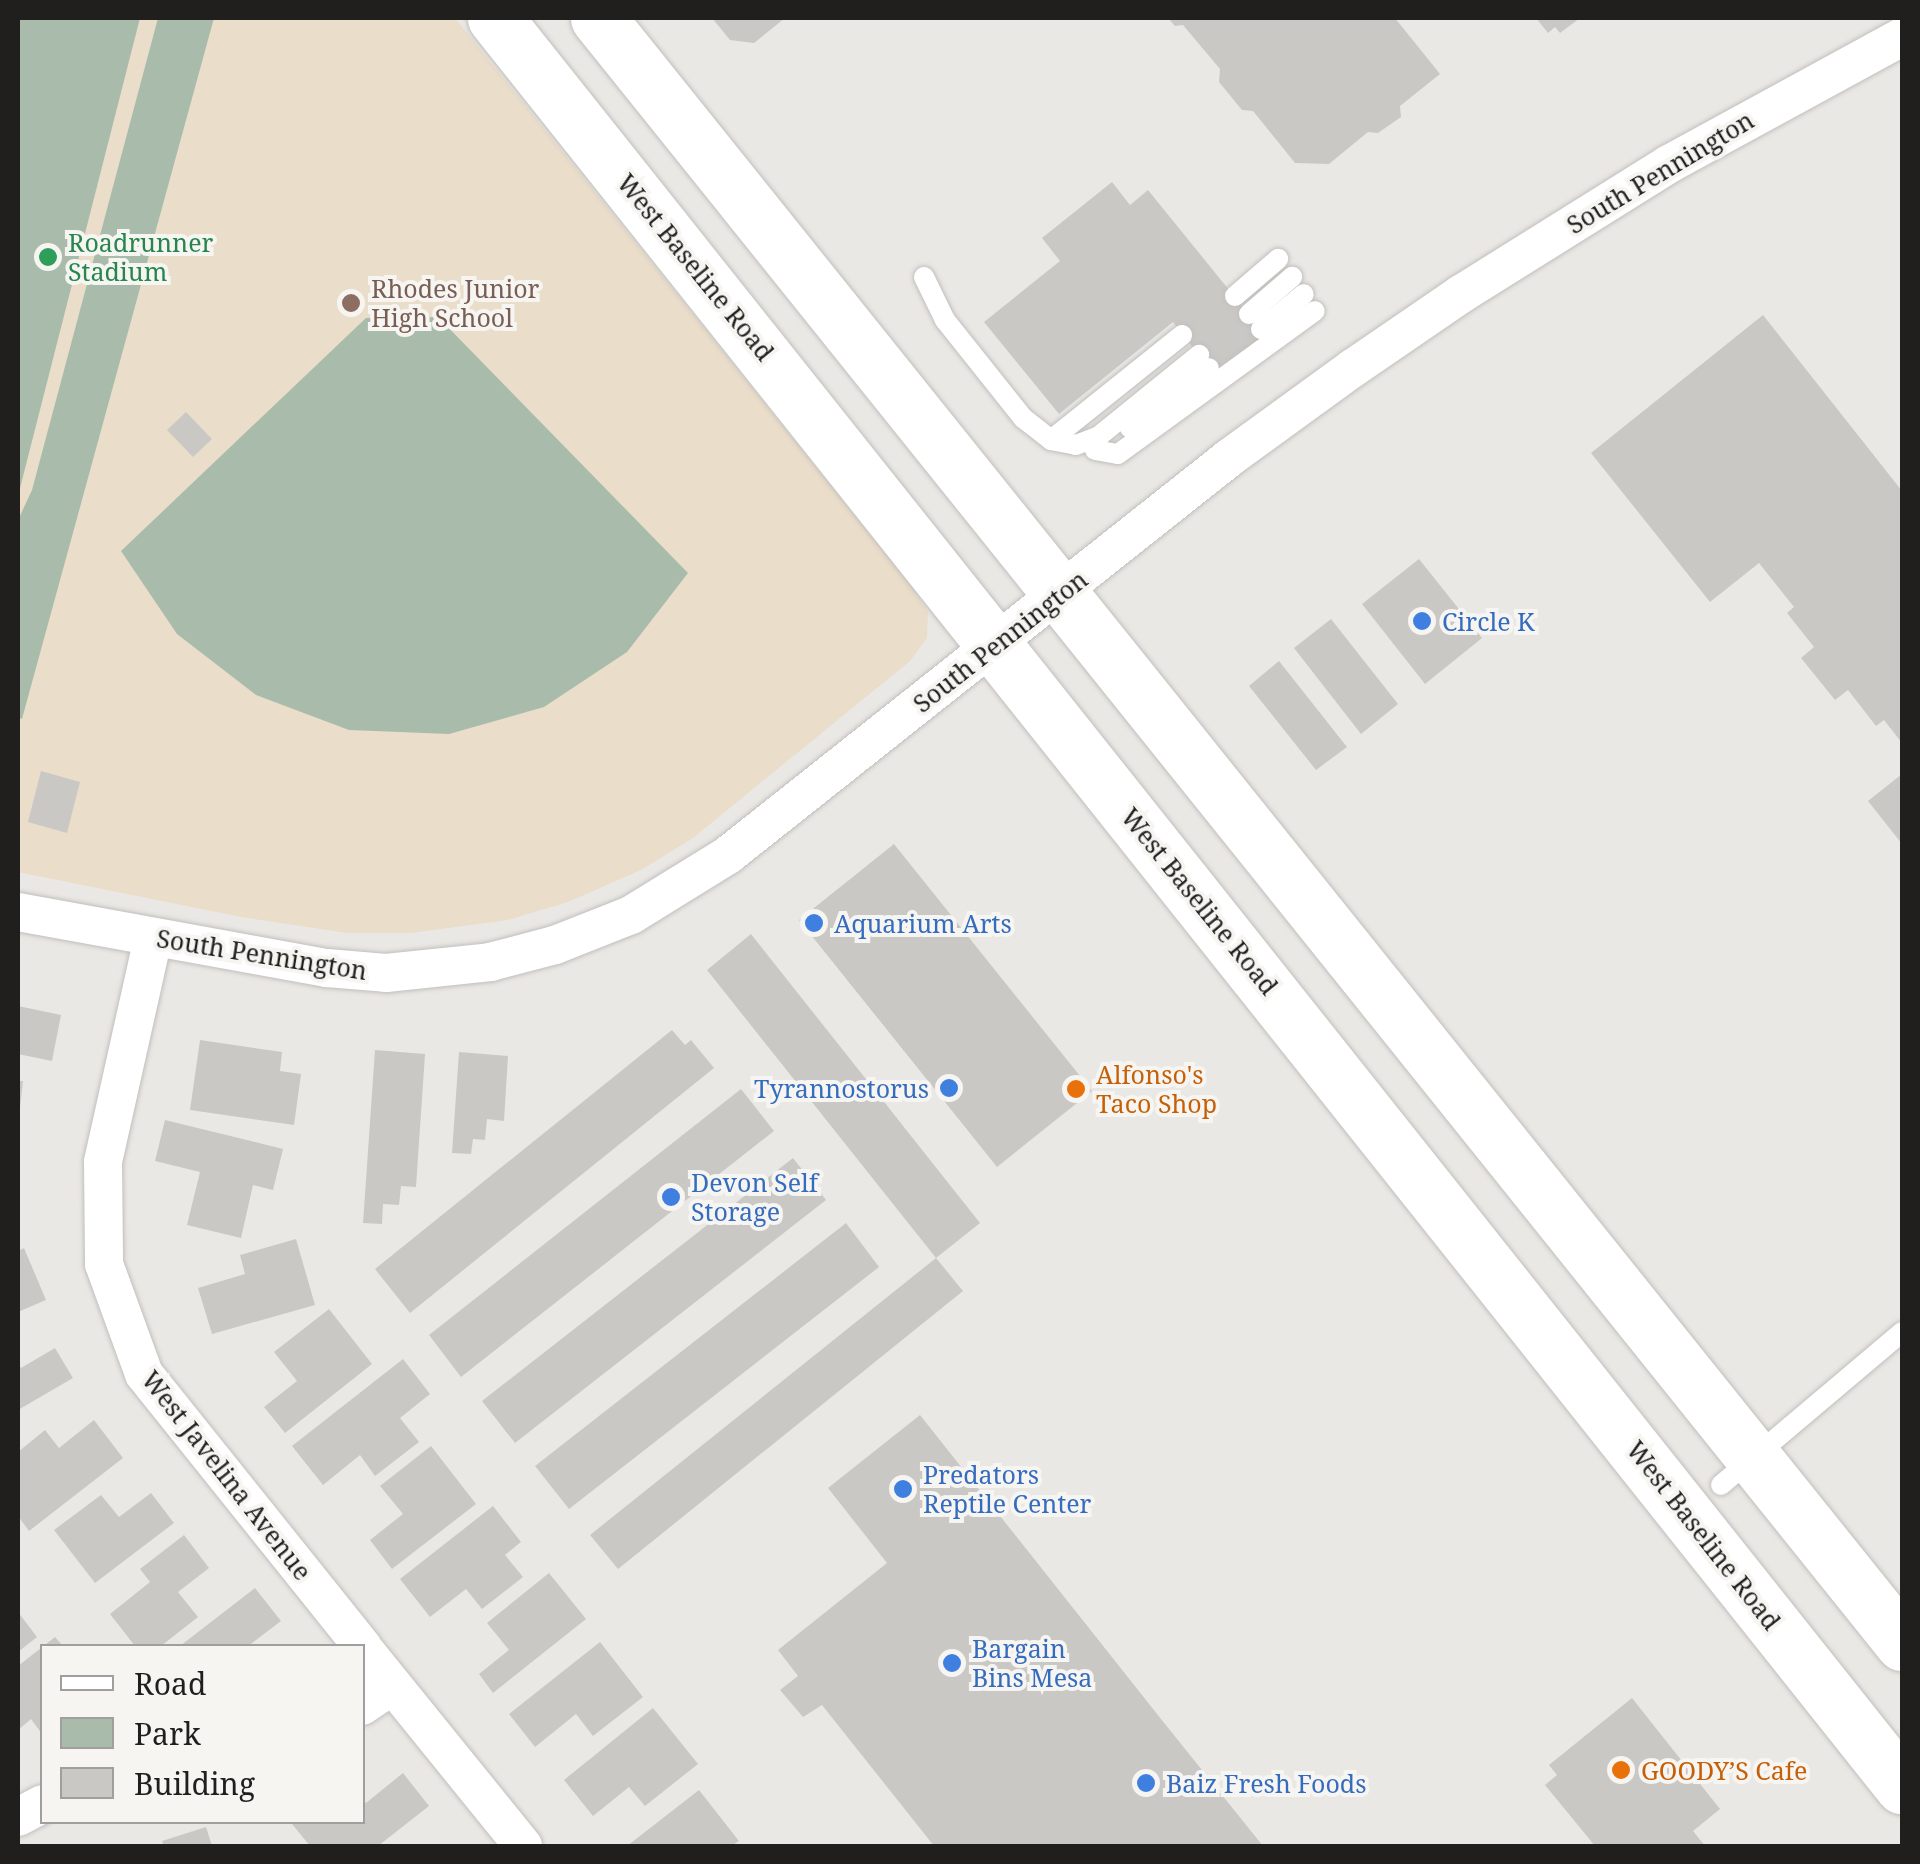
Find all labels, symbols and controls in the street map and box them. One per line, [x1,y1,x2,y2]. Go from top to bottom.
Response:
street label: South Pennington [1561,104,1759,240]
street label: West Baseline Road [611,168,781,366]
place label: Roadrunner Stadium [68,228,213,287]
marker: Roadrunner Stadium [37,246,59,268]
place label: Rhodes Junior High School [371,274,539,333]
marker: Rhodes Junior High School [340,292,362,314]
street label: South Pennington [907,564,1093,718]
place label: Circle K [1442,606,1535,636]
marker: Circle K [1411,610,1433,632]
street label: West Baseline Road [1115,802,1285,1000]
place label: Aquarium Arts [834,908,1012,938]
marker: Aquarium Arts [803,912,825,934]
street label: South Pennington [155,923,369,985]
place label: Alfonso's Taco Shop [1096,1060,1217,1119]
place label: Tyrannostorus [754,1073,929,1103]
marker: Tyrannostorus [938,1077,960,1099]
marker: Alfonso's Taco Shop [1065,1078,1087,1100]
place label: Devon Self Storage [691,1168,818,1227]
marker: Devon Self Storage [660,1186,682,1208]
street label: West Javelina Avenue [136,1364,318,1586]
street label: West Baseline Road [1621,1434,1787,1636]
place label: Predators Reptile Center [923,1460,1091,1519]
marker: Predators Reptile Center [892,1478,914,1500]
place label: Bargain Bins Mesa [972,1634,1092,1693]
legend [40,1644,365,1824]
marker: Bargain Bins Mesa [941,1652,963,1674]
text: Road [134,1663,206,1704]
text: Park [134,1713,201,1754]
place label: GOODY’S Cafe [1641,1755,1807,1785]
marker: GOODY’S Cafe [1610,1759,1632,1781]
text: Building [134,1763,255,1804]
place label: Baiz Fresh Foods [1166,1768,1366,1798]
marker: Baiz Fresh Foods [1135,1772,1157,1794]

